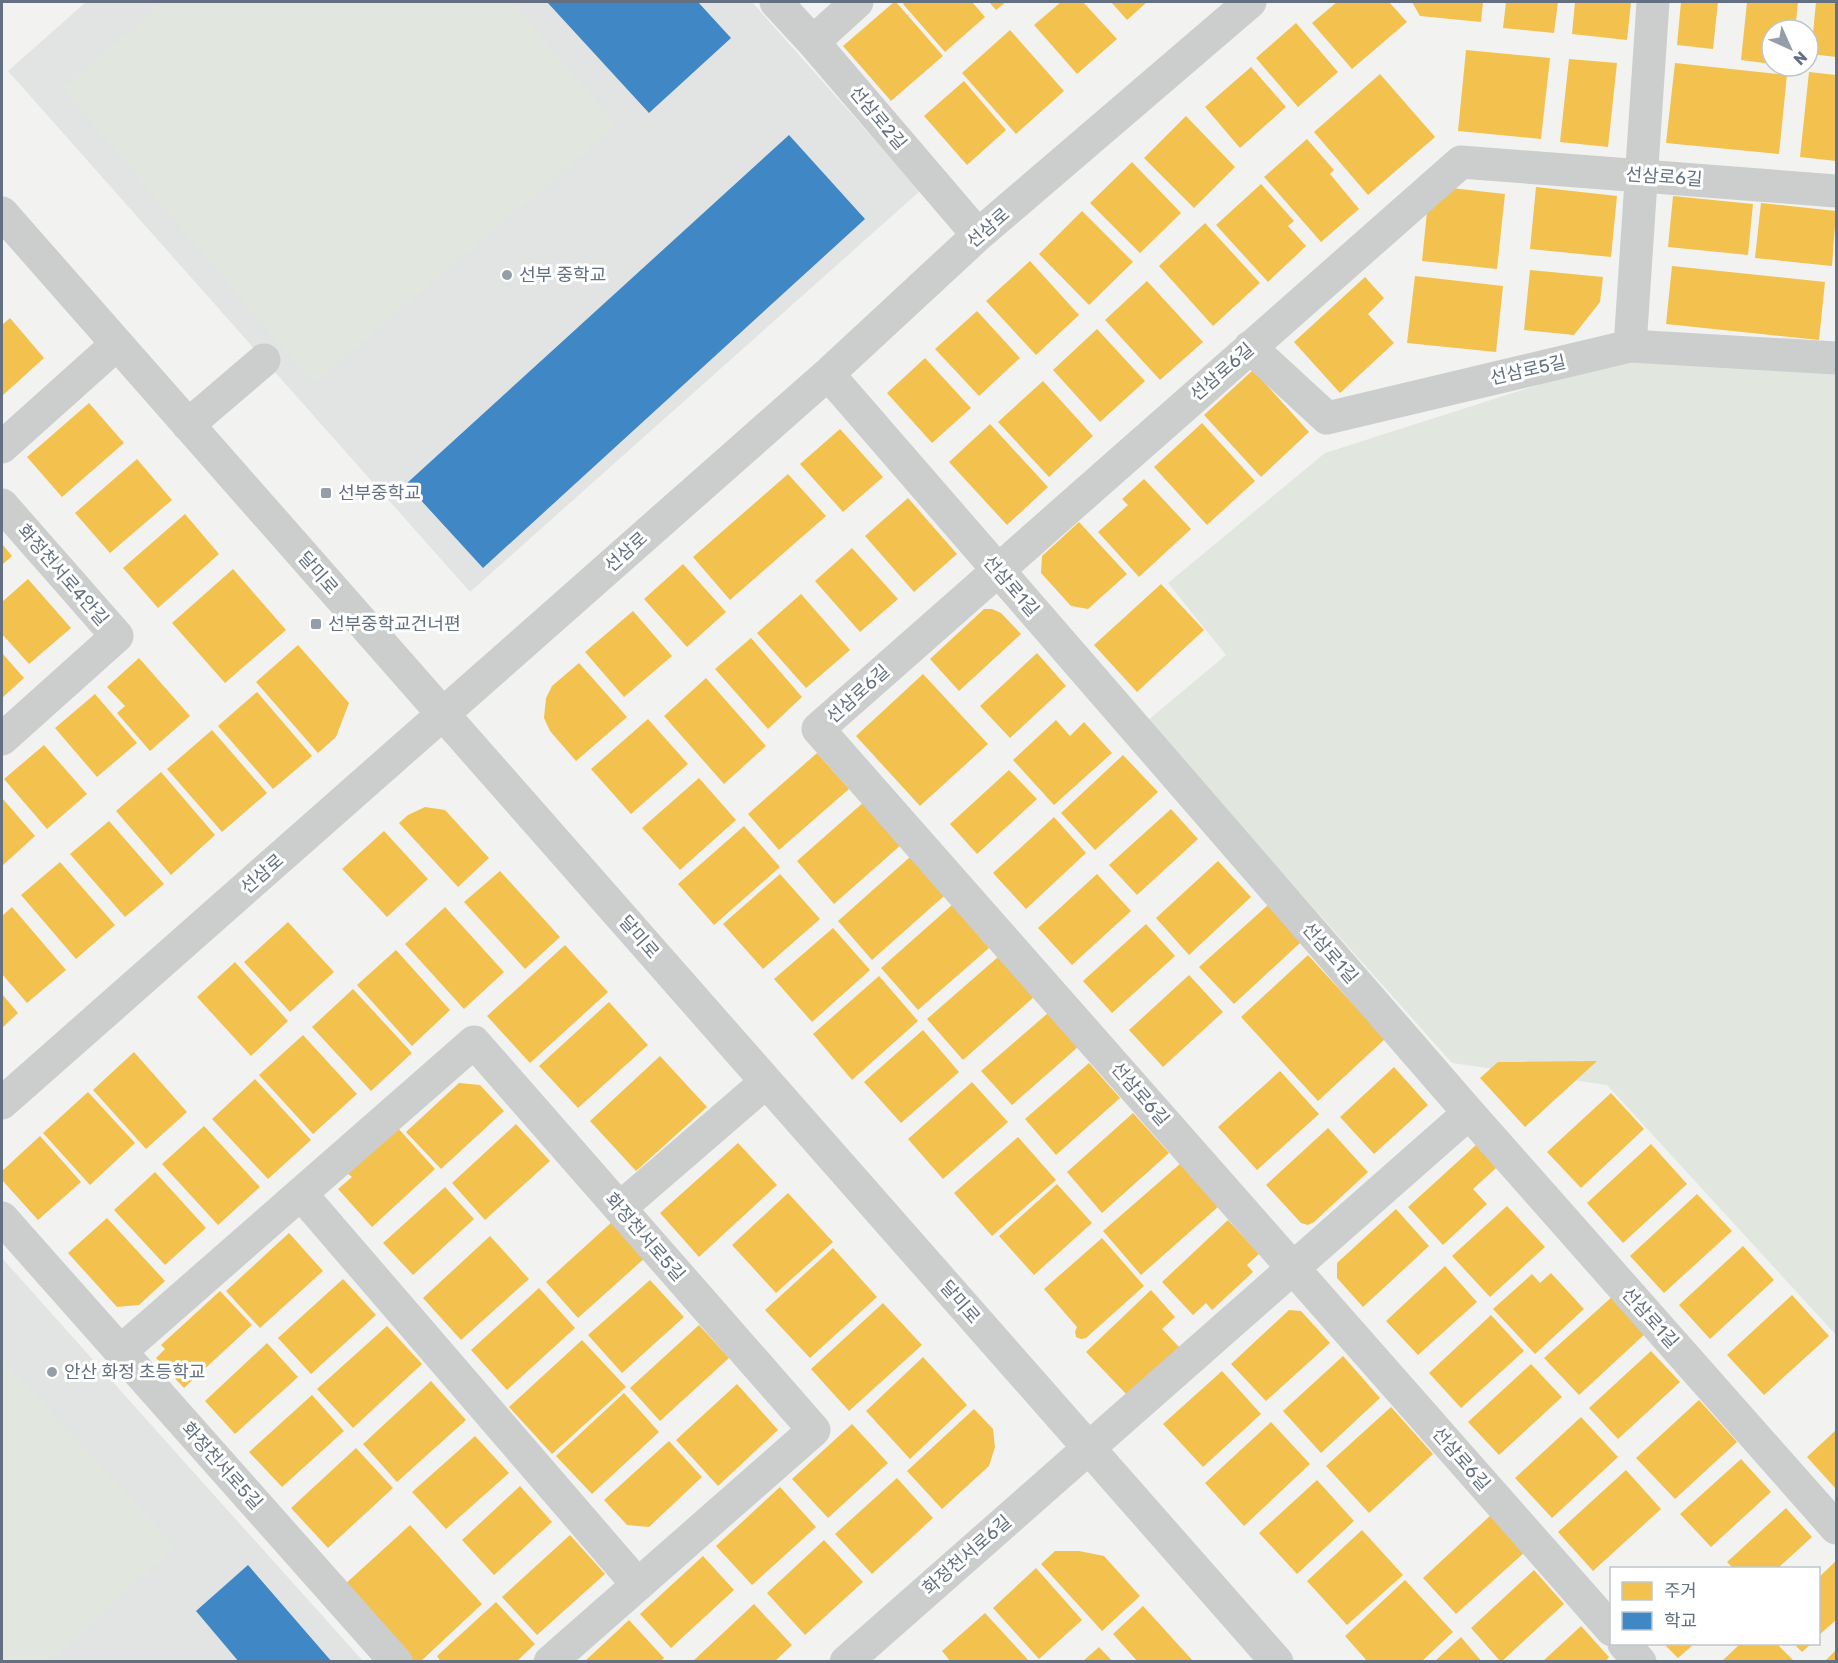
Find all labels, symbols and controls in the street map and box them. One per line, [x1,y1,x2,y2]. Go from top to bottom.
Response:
north arrow [1760,18,1820,78]
text: N [1789,47,1811,69]
street label: 선삼로2길 [845,82,911,154]
street label: 선삼로6길 [1625,163,1703,191]
street label: 선삼로 [962,203,1014,253]
place label: 선부 중학교 [519,264,606,286]
marker: 선부 중학교 [500,268,514,282]
street label: 선삼로6길 [1186,338,1258,406]
street label: 선삼로5길 [1488,351,1568,389]
place label: 선부중학교 [338,482,421,504]
marker: 선부중학교 [319,486,333,500]
street label: 화정천서로4안길 [13,520,113,630]
street label: 선삼로 [600,527,652,577]
street label: 달미로 [293,547,343,599]
street label: 선삼로1길 [978,551,1044,621]
place label: 선부중학교건너편 [328,613,460,635]
marker: 선부중학교건너편 [309,617,323,631]
street label: 선삼로6길 [822,660,894,728]
street label: 선삼로 [236,849,288,899]
street label: 달미로 [614,911,664,963]
street label: 선삼로1길 [1297,918,1363,988]
street label: 선삼로6길 [1106,1058,1174,1130]
street label: 화정천서로5길 [601,1188,689,1286]
street label: 달미로 [935,1276,985,1328]
street label: 선삼로1길 [1617,1283,1683,1353]
place label: 안산 화정 초등학교 [64,1361,205,1383]
marker: 안산 화정 초등학교 [45,1365,59,1379]
street label: 화정천서로5길 [177,1418,267,1514]
street label: 선삼로6길 [1427,1423,1495,1495]
street label: 화정천서로6길 [918,1511,1016,1599]
legend [1610,1567,1820,1645]
text: 주거 [1664,1580,1697,1602]
text: 학교 [1664,1610,1697,1632]

